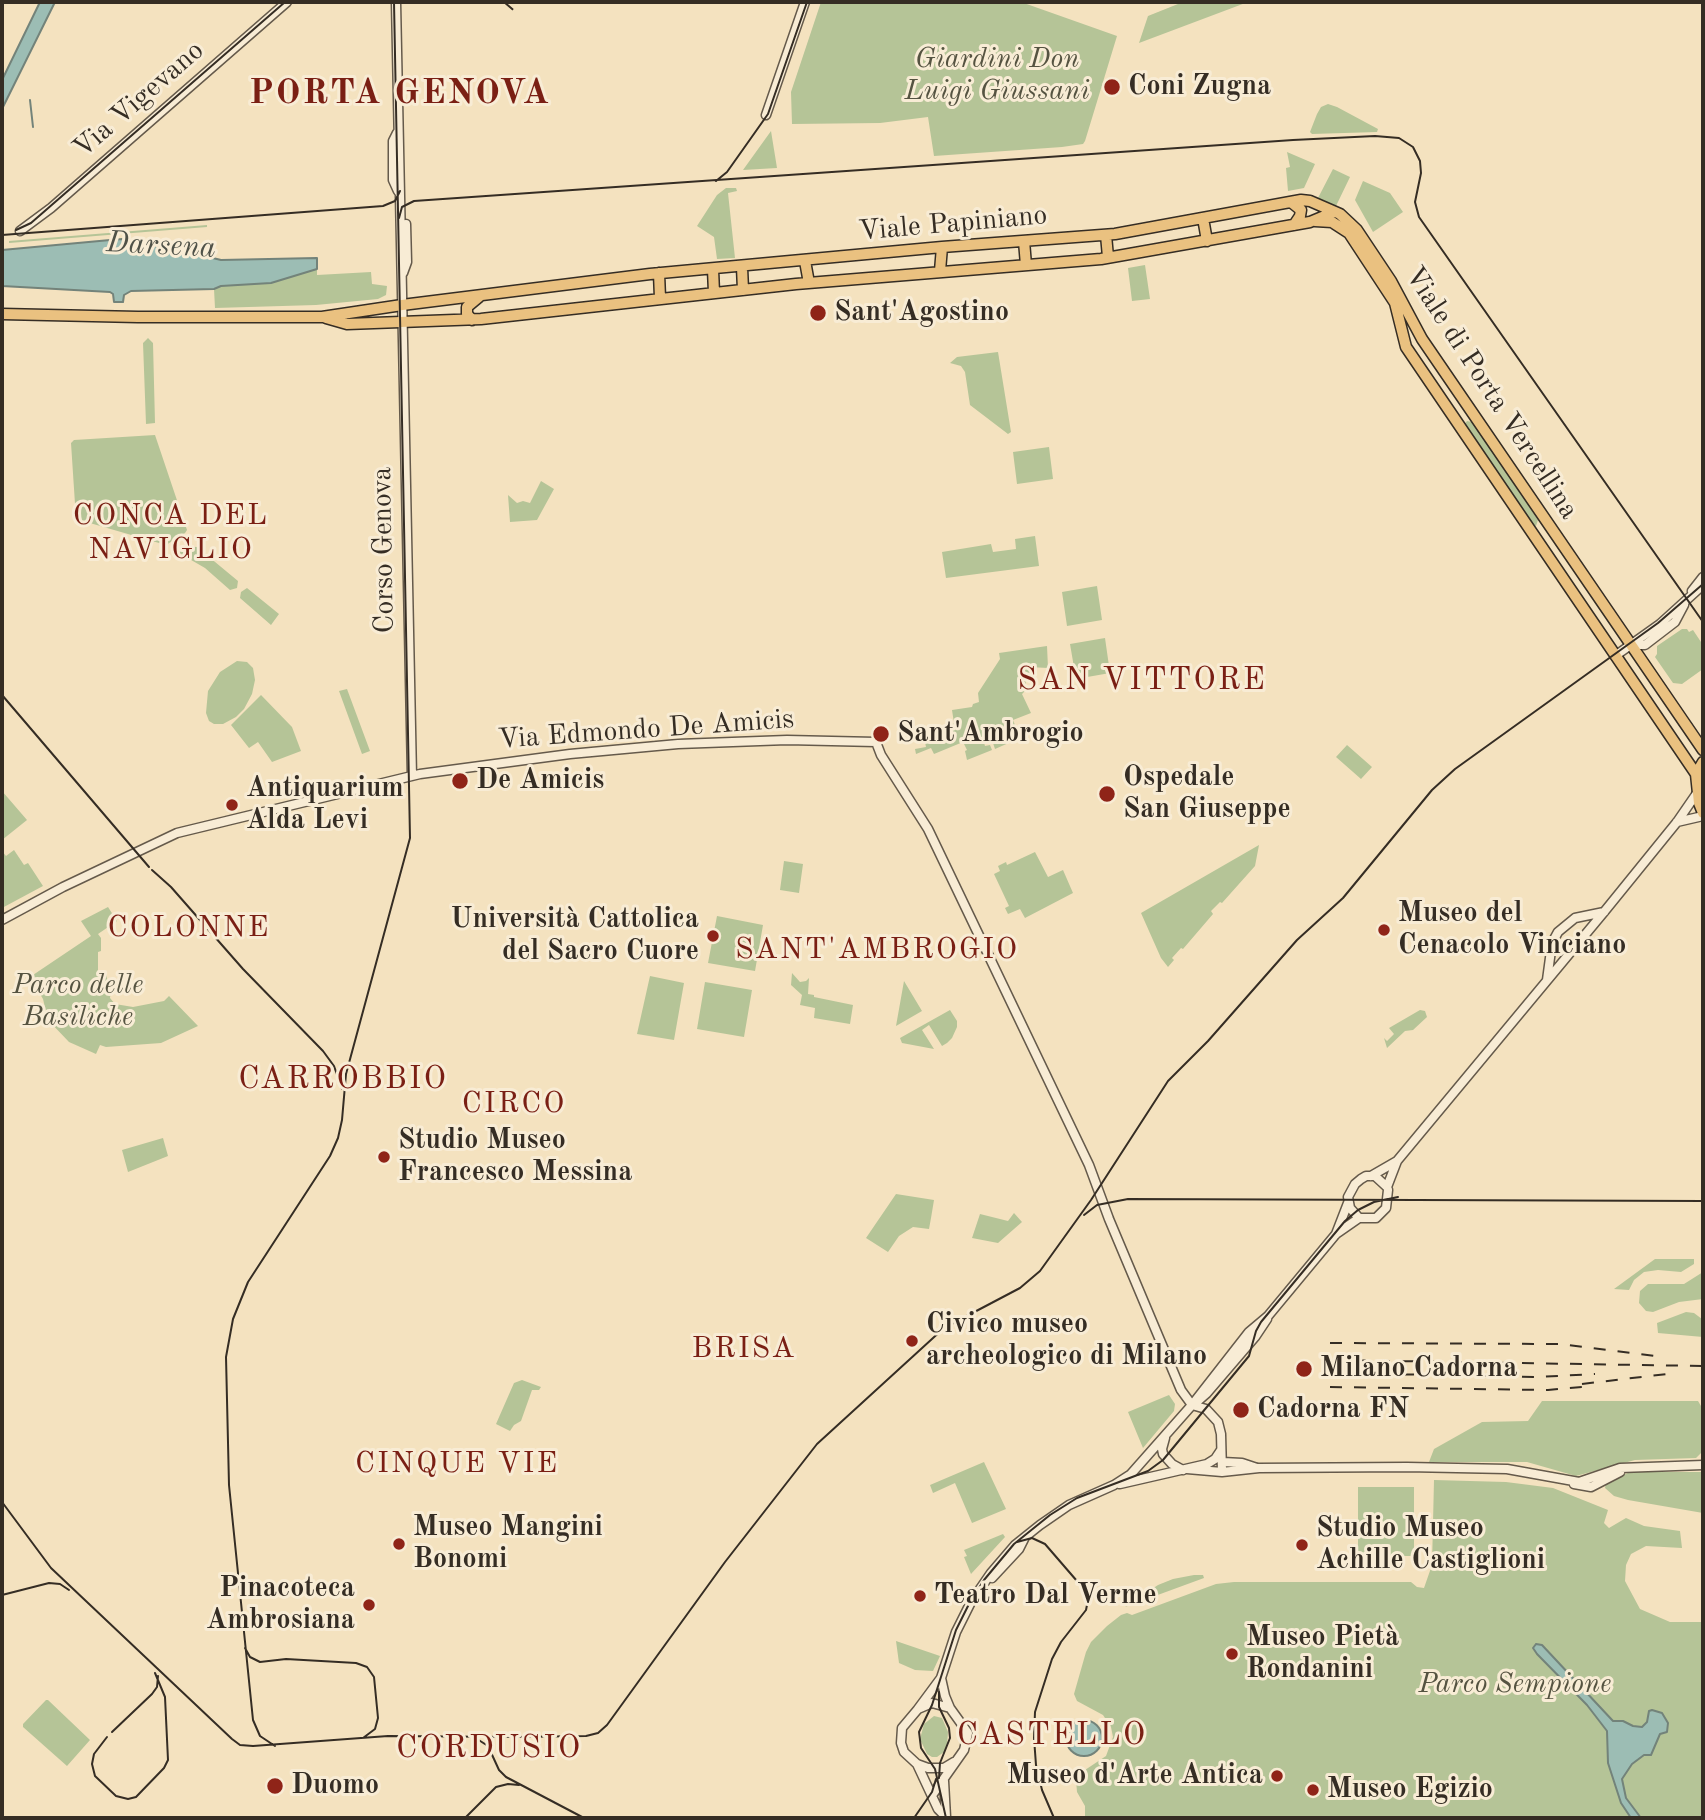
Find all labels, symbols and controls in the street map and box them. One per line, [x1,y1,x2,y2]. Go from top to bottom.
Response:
street label: Via Vigevano [67,34,211,166]
park label: Giardini Don Luigi Giussani [904,43,1090,109]
place label: Coni Zugna [1128,70,1271,104]
district label: PORTA GENOVA [251,73,549,115]
marker: Coni Zugna [1102,77,1122,97]
street label: Viale Papiniano [857,199,1049,249]
water label: Darsena [105,225,217,267]
street label: Viale di Porta Vercellina [1397,260,1585,526]
place label: Sant'Agostino [834,296,1009,330]
marker: Sant'Agostino [808,303,828,323]
street label: Corso Genova [366,466,402,634]
district label: CONCA DEL NAVIGLIO [74,498,268,568]
district label: SAN VITTORE [1019,662,1265,700]
street label: Via Edmondo De Amicis [497,703,795,757]
place label: Sant'Ambrogio [897,717,1084,751]
marker: Sant'Ambrogio [871,724,891,744]
place label: Ospedale San Giuseppe [1123,761,1291,827]
place label: De Amicis [476,764,604,798]
marker: De Amicis [450,771,470,791]
place label: Antiquarium Alda Levi [246,772,404,838]
marker: Ospedale San Giuseppe [1097,784,1117,804]
marker: Antiquarium Alda Levi [224,797,240,813]
place label: Museo del Cenacolo Vinciano [1398,897,1626,963]
place label: Università Cattolica del Sacro Cuore [450,903,699,969]
district label: COLONNE [108,910,270,946]
marker: Museo del Cenacolo Vinciano [1376,922,1392,938]
marker: Università Cattolica del Sacro Cuore [705,928,721,944]
district label: SANT'AMBROGIO [737,932,1017,968]
park label: Parco delle Basiliche [13,969,143,1035]
district label: CARROBBIO [239,1061,447,1099]
district label: CIRCO [462,1086,566,1122]
place label: Studio Museo Francesco Messina [398,1124,632,1190]
marker: Studio Museo Francesco Messina [376,1149,392,1165]
place label: Civico museo archeologico di Milano [926,1308,1207,1374]
district label: BRISA [692,1331,796,1367]
marker: Civico museo archeologico di Milano [904,1333,920,1349]
place label: Milano Cadorna [1320,1352,1517,1386]
marker: Milano Cadorna [1294,1359,1314,1379]
place label: Cadorna FN [1257,1393,1409,1427]
marker: Cadorna FN [1231,1400,1251,1420]
district label: CINQUE VIE [356,1446,558,1482]
place label: Museo Mangini Bonomi [413,1511,603,1577]
place label: Studio Museo Achille Castiglioni [1316,1512,1545,1578]
marker: Museo Mangini Bonomi [391,1536,407,1552]
marker: Studio Museo Achille Castiglioni [1294,1537,1310,1553]
place label: Pinacoteca Ambrosiana [206,1572,355,1638]
place label: Teatro Dal Verme [934,1579,1157,1613]
marker: Teatro Dal Verme [912,1588,928,1604]
marker: Pinacoteca Ambrosiana [361,1597,377,1613]
place label: Museo Pietà Rondanini [1246,1621,1399,1687]
marker: Museo Pietà Rondanini [1224,1646,1240,1662]
park label: Parco Sempione [1418,1668,1612,1702]
district label: CASTELLO [958,1717,1146,1755]
district label: CORDUSIO [397,1730,581,1768]
place label: Museo d'Arte Antica [1007,1759,1263,1793]
marker: Museo d'Arte Antica [1269,1768,1285,1784]
place label: Duomo [291,1769,379,1803]
place label: Museo Egizio [1327,1773,1493,1807]
marker: Duomo [265,1776,285,1796]
marker: Museo Egizio [1305,1782,1321,1798]

